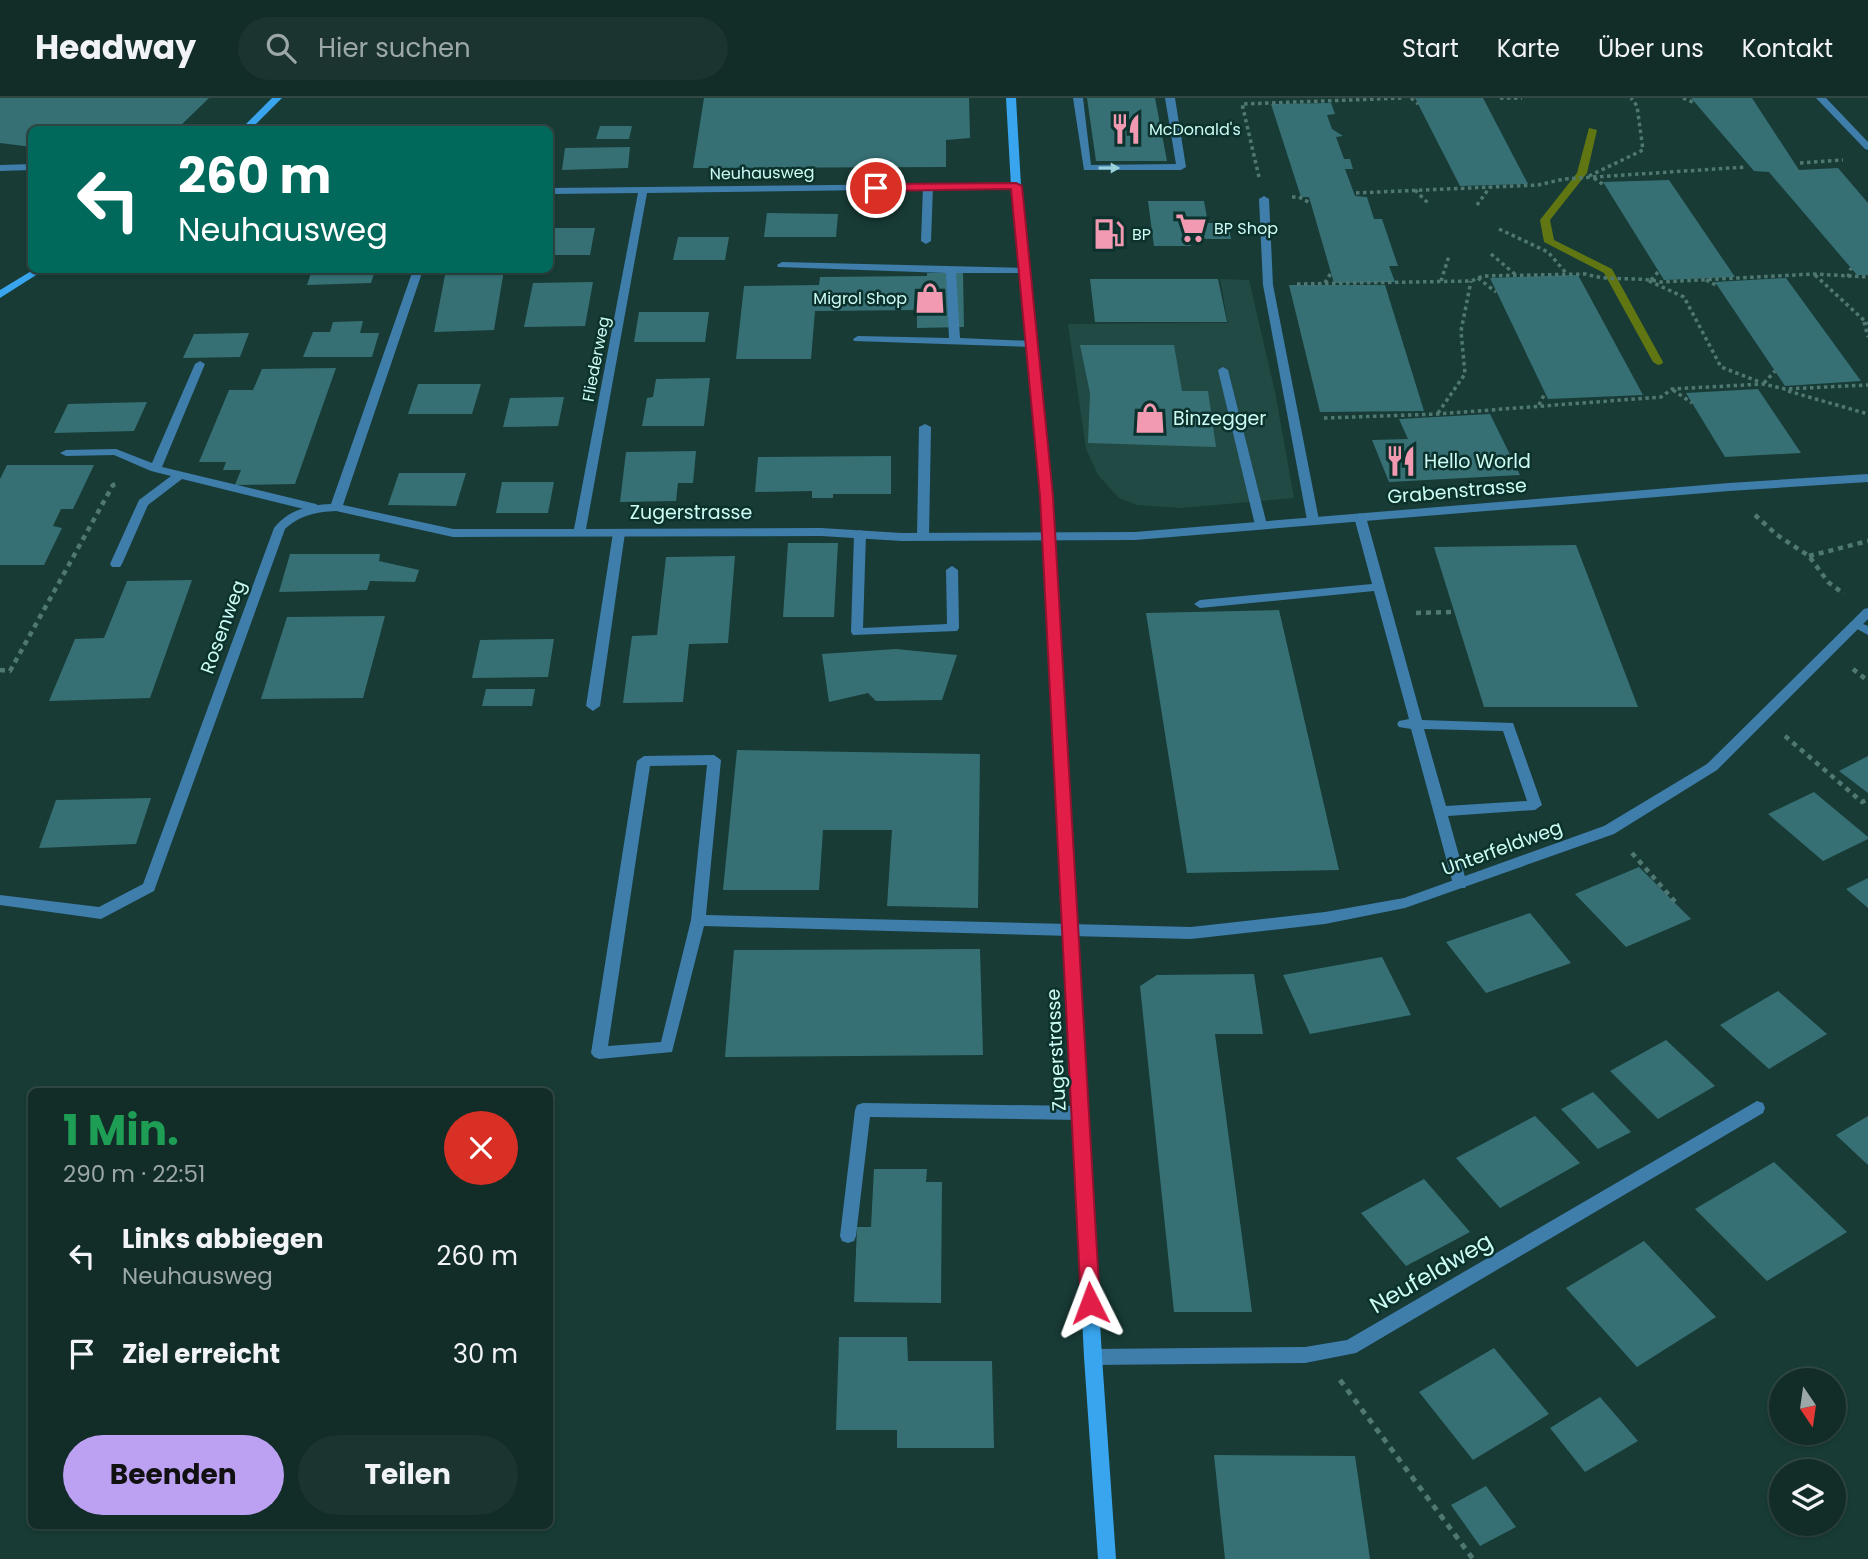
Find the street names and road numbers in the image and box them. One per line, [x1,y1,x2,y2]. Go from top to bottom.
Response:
street label: Neuhausweg [709,161,815,185]
street label: Fliederweg [576,314,616,404]
street label: Grabenstrasse [1386,471,1528,511]
street label: Zugerstrasse [630,499,752,526]
street label: Rosenweg [194,576,252,678]
street label: Unterfeldweg [1438,814,1566,882]
street label: Zugerstrasse [1039,988,1073,1112]
street label: Neufeldweg [1364,1225,1498,1321]

